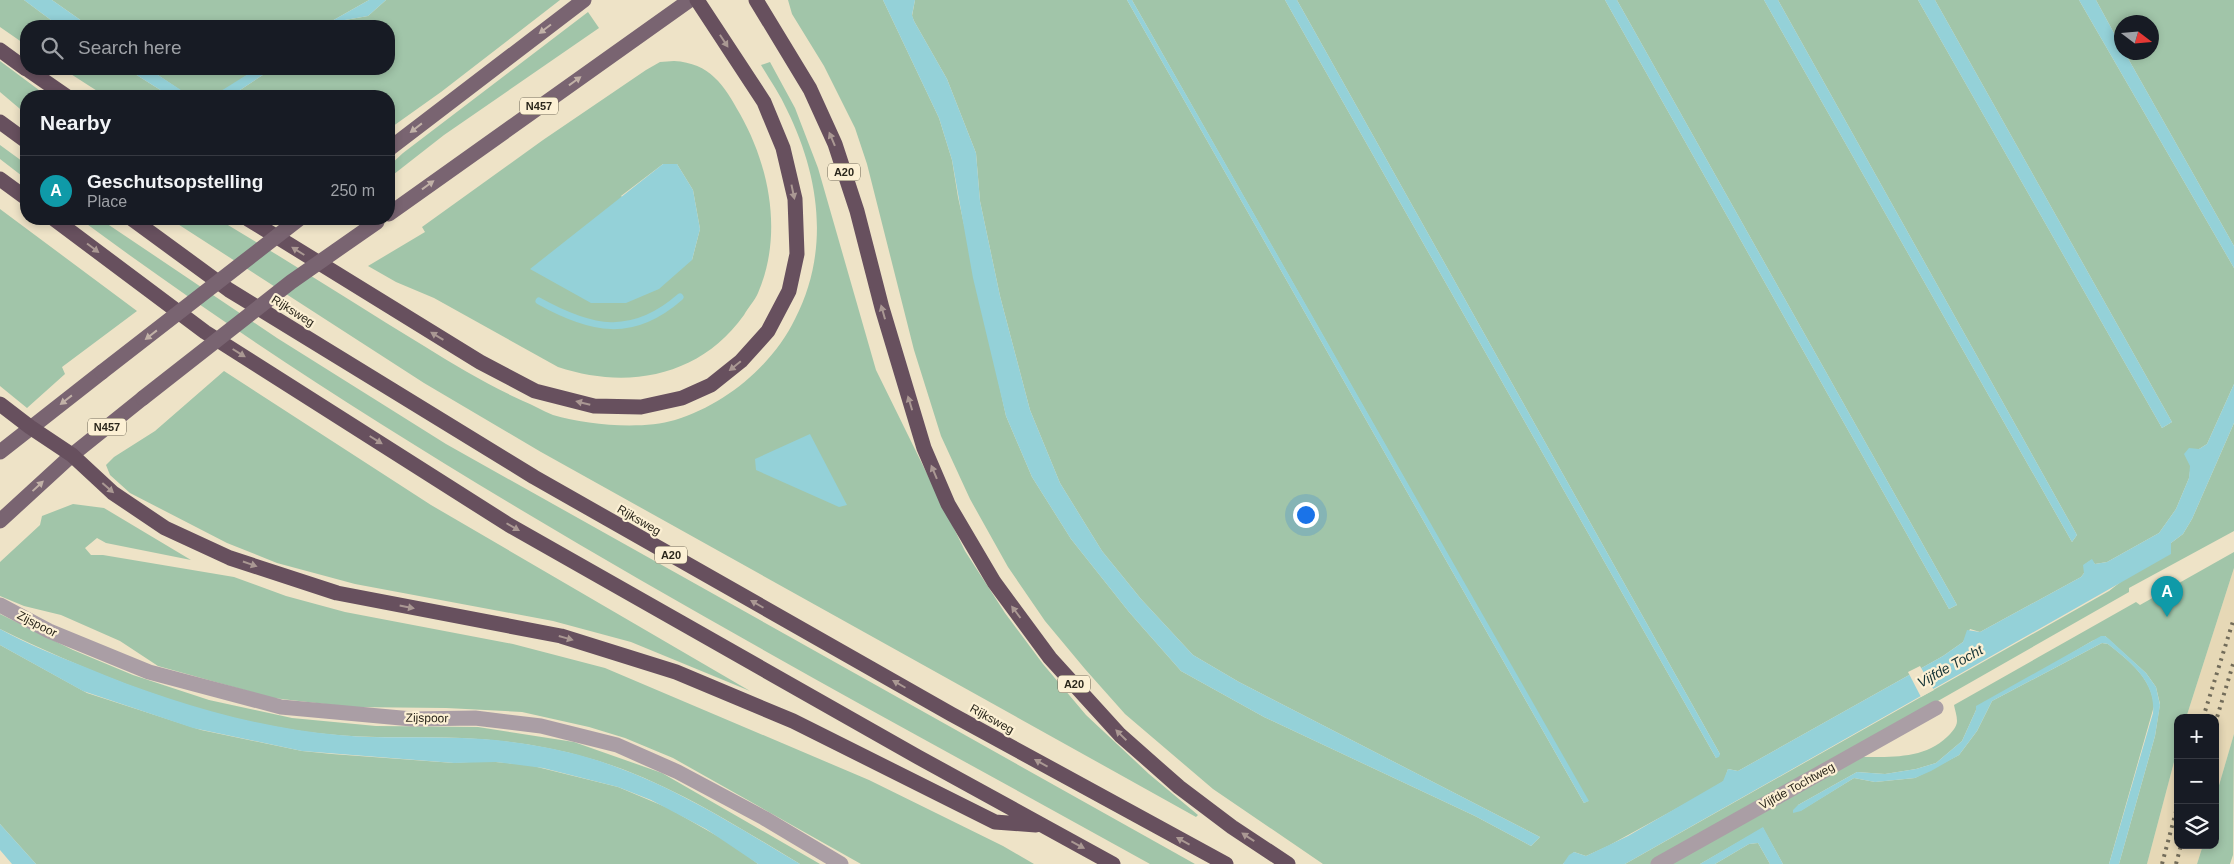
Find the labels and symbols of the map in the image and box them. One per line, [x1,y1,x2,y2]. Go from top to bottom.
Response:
north arrow [2114,15,2159,60]
one-way arrow [539,24,552,35]
one-way arrow [719,34,729,47]
one-way arrow [568,76,582,86]
road number: N457 [520,98,558,114]
one-way arrow [409,123,422,134]
one-way arrow [828,132,836,146]
road number: A20 [828,163,860,180]
one-way arrow [422,180,435,190]
one-way arrow [790,185,798,201]
one-way arrow [86,243,100,253]
one-way arrow [292,246,305,255]
street label: Rijksweg [269,292,317,330]
one-way arrow [879,304,887,319]
one-way arrow [145,330,158,341]
one-way arrow [430,332,443,341]
one-way arrow [232,348,245,358]
one-way arrow [729,360,742,371]
one-way arrow [60,394,73,405]
one-way arrow [906,396,914,411]
one-way arrow [576,399,591,407]
road number: N457 [88,418,126,436]
one-way arrow [369,435,382,445]
one-way arrow [930,464,938,479]
one-way arrow [31,480,43,492]
one-way arrow [101,482,114,493]
street label: Rijksweg [615,502,663,538]
your location [1293,502,1319,528]
one-way arrow [507,522,520,531]
road number: A20 [655,546,687,564]
one-way arrow [243,560,258,568]
pin: A [2151,576,2183,617]
one-way arrow [750,600,765,608]
one-way arrow [399,603,414,611]
one-way arrow [1011,605,1021,619]
street label: Zijspoor [15,608,59,640]
one-way arrow [559,634,574,642]
water label: Vijfde Tocht [1914,641,1987,691]
road number: A20 [1058,676,1090,692]
one-way arrow [892,680,905,689]
street label: Rijksweg [968,701,1016,737]
street label: Zijspoor [406,711,448,725]
one-way arrow [1115,730,1127,742]
one-way arrow [1033,759,1048,767]
street label: Vijfde Tochtweg [1757,760,1837,812]
one-way arrow [1241,832,1254,842]
one-way arrow [1177,836,1190,845]
one-way arrow [1070,841,1085,849]

